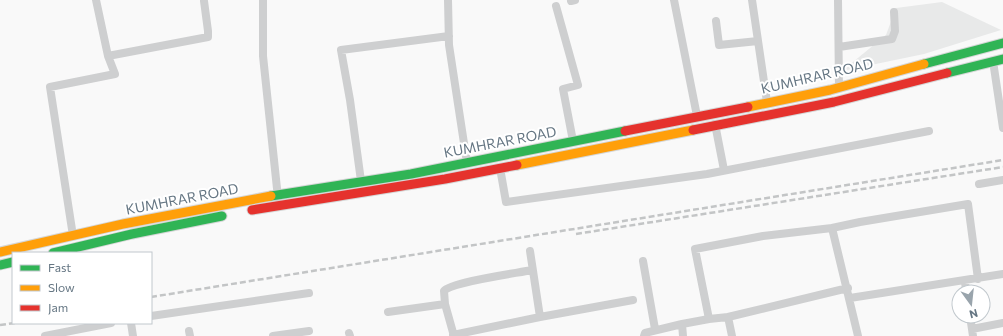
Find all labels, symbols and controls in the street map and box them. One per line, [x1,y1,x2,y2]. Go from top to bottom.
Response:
street label: KUMHRAR ROAD [759,54,875,97]
street label: KUMHRAR ROAD [442,122,558,161]
street label: KUMHRAR ROAD [124,179,240,218]
legend [12,252,152,324]
text: Fast [48,260,71,274]
text: Slow [48,280,75,294]
north arrow [951,284,991,324]
text: Jam [48,300,68,315]
text: N [968,307,979,321]

